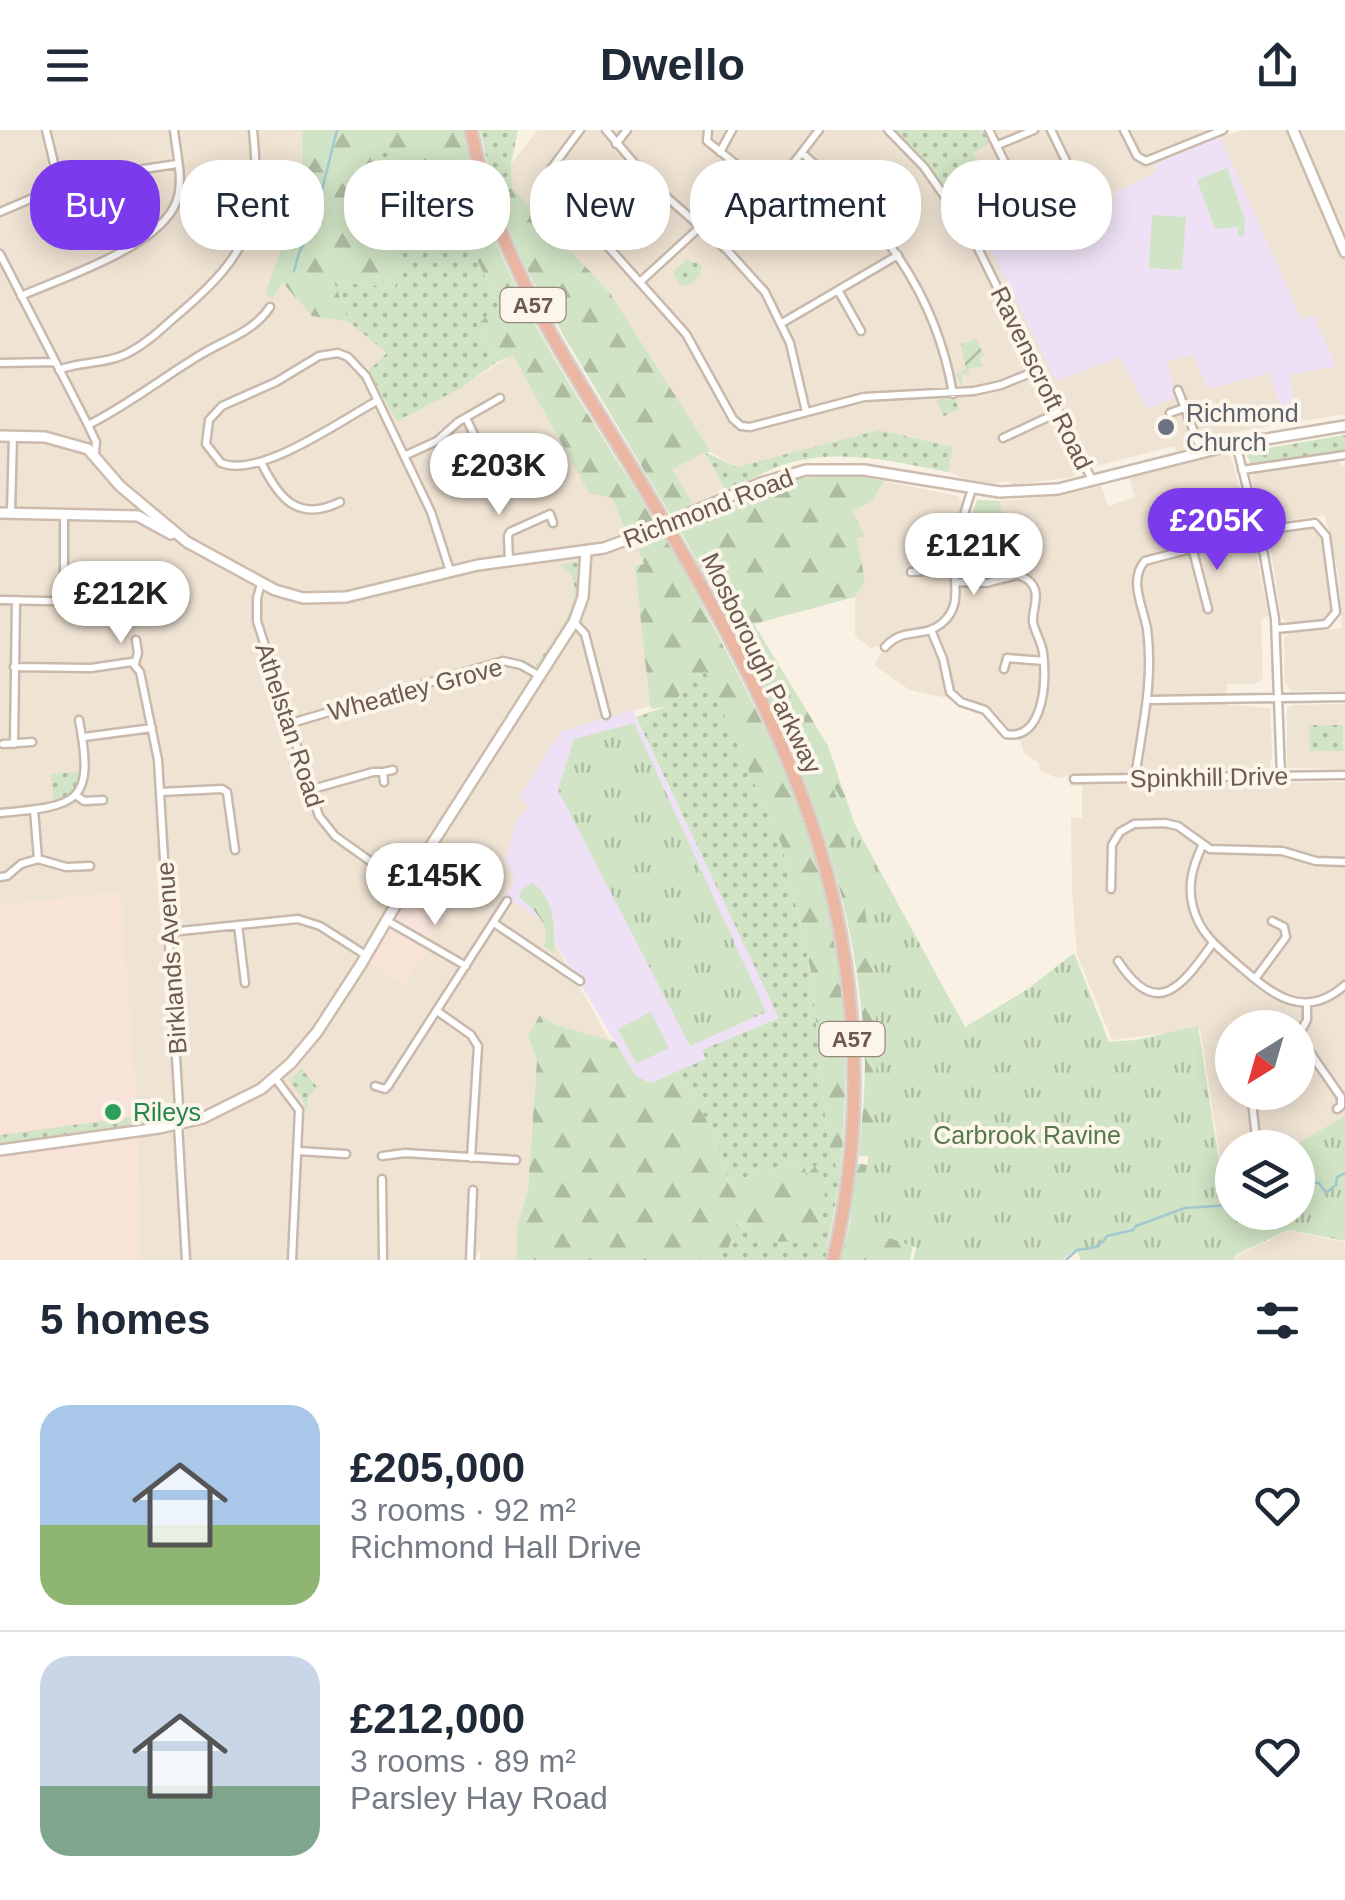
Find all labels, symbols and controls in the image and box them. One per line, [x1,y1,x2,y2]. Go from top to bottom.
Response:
icon: menu [40,38,95,93]
icon: share [1250,38,1305,93]
text: Dwello [600,39,745,90]
chip: Buy [30,160,160,250]
chip: Rent [180,160,324,250]
chip: Filters [344,160,510,250]
chip: New [530,160,670,250]
chip: Apartment [690,160,921,250]
chip: House [941,160,1112,250]
street label: Ravenscroft Road [986,282,1098,474]
road number: A57 [500,288,566,322]
place label: Richmond Church [1186,399,1299,456]
marker: Richmond Church [1155,416,1177,438]
pin: £203K [429,433,569,518]
text: £203K [452,447,546,483]
street label: Richmond Road [619,463,797,553]
pin: £205K [1147,488,1287,573]
text: £205K [1170,502,1264,538]
pin: £121K [904,513,1044,598]
text: £121K [927,527,1021,563]
street label: Mosborough Parkway [696,548,828,778]
pin: £212K [51,561,191,646]
text: £212K [74,575,168,611]
street label: Athelstan Road [250,639,330,811]
street label: Wheatley Grove [325,652,505,726]
street label: Spinkhill Drive [1130,762,1288,792]
pin: £145K [365,843,505,928]
text: £145K [388,857,482,893]
street label: Birklands Avenue [150,861,192,1055]
north arrow [1215,1010,1315,1110]
map controls [1215,1010,1315,1230]
road number: A57 [820,1022,884,1056]
place label: Rileys [133,1098,201,1126]
marker: Rileys [102,1101,124,1123]
park label: Carbrook Ravine [933,1121,1121,1149]
button: layers [1215,1130,1315,1230]
icon: filters [1250,1293,1305,1348]
text: 5 homes [40,1296,210,1343]
text: £205,000 [350,1444,525,1491]
icon: home [120,1445,240,1565]
icon: heart [1250,1478,1305,1533]
text: 3 rooms · 92 m² [350,1492,576,1528]
text: Richmond Hall Drive [350,1529,642,1565]
text: £212,000 [350,1695,525,1742]
icon: home [120,1696,240,1816]
icon: heart [1250,1729,1305,1784]
text: 3 rooms · 89 m² [350,1743,576,1779]
text: Parsley Hay Road [350,1780,608,1816]

